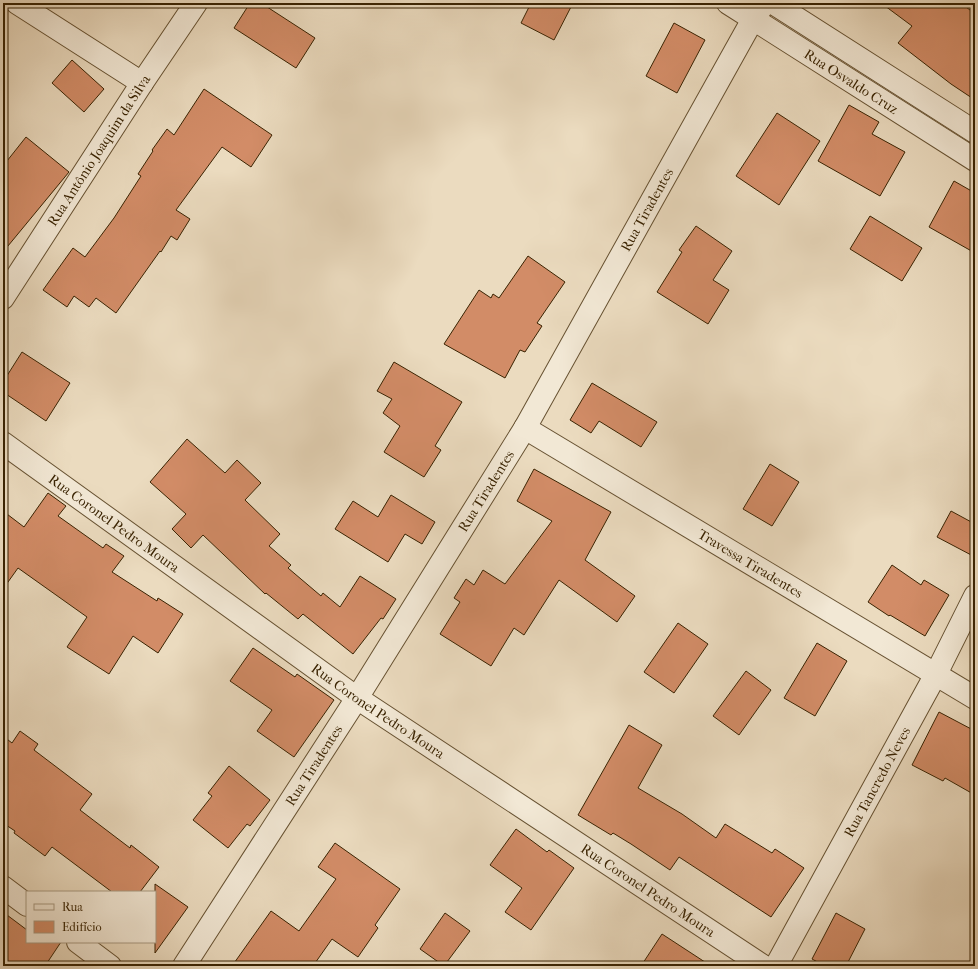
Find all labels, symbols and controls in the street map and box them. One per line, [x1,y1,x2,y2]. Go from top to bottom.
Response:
street label: Rua Osvaldo Cruz [801,46,901,118]
street label: Rua Antônio Joaquim da Silva [44,71,154,229]
street label: Rua Tiradentes [617,165,677,255]
street label: Rua Tiradentes [455,447,518,535]
street label: Rua Coronel Pedro Moura [45,471,183,577]
street label: Travessa Tiradentes [695,526,806,602]
street label: Rua Coronel Pedro Moura [308,660,448,763]
street label: Rua Tiradentes [282,722,346,809]
street label: Rua Tancredo Neves [840,724,914,840]
street label: Rua Coronel Pedro Moura [577,840,718,941]
legend [26,891,156,943]
text: Rua [62,900,83,914]
text: Edifício [62,920,102,934]

